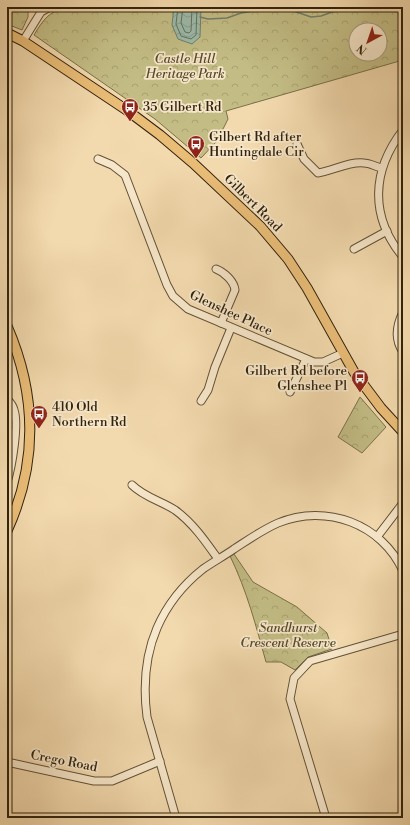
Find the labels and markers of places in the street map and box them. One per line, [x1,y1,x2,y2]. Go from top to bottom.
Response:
bus stop icon: 35 Gilbert Rd [120,97,140,122]
place label: 35 Gilbert Rd [143,99,222,115]
place label: Gilbert Rd after Huntingdale Cir [209,129,304,160]
bus stop icon: Gilbert Rd after Huntingdale Cir [186,134,206,159]
place label: Gilbert Rd before Glenshee Pl [245,363,347,394]
bus stop icon: Gilbert Rd before Glenshee Pl [350,368,370,393]
place label: 410 Old Northern Rd [52,399,127,430]
bus stop icon: 410 Old Northern Rd [29,404,49,429]

